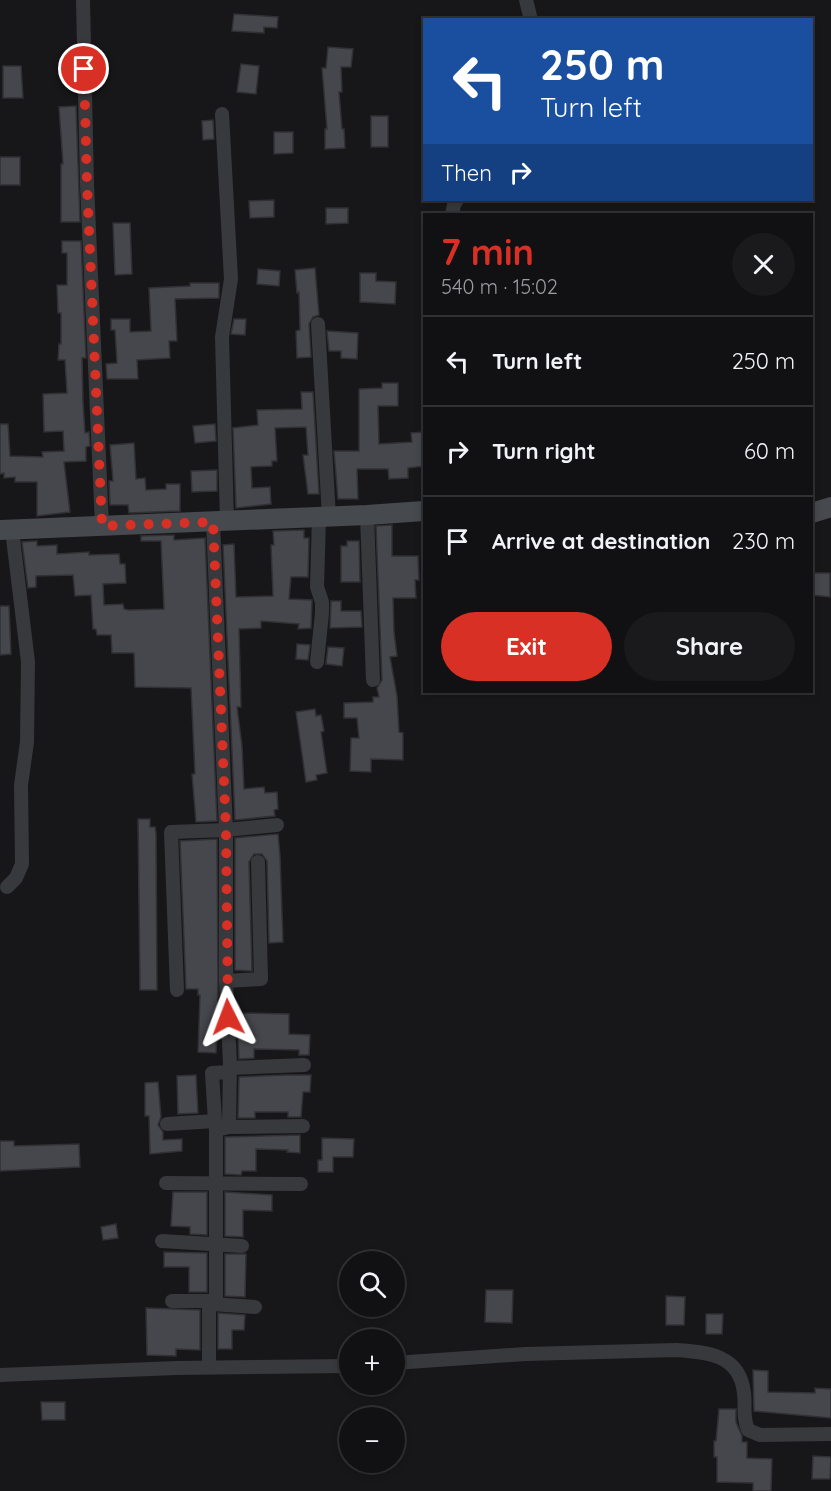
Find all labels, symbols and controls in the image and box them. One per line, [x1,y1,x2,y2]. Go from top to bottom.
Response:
text: 250 m [540,38,664,91]
icon: left [441,42,519,120]
pin [58,43,109,94]
icon: arrive [67,52,100,85]
text: Turn left [540,90,642,124]
icon: right [504,156,537,189]
text: Then [441,159,492,187]
text: 7 min [441,229,534,274]
button: close [732,233,795,296]
text: 540 m · 15:02 [441,274,558,299]
icon: left [441,345,474,378]
text: Turn left [492,347,582,375]
text: 250 m [732,347,795,375]
icon: right [441,435,474,468]
text: Turn right [492,437,596,465]
text: 60 m [744,437,795,465]
icon: arrive [441,525,474,558]
text: Arrive at destination [492,527,710,555]
text: 230 m [732,527,795,555]
button: Exit [441,612,612,681]
button: Share [624,612,795,681]
position arrow [196,985,260,1049]
map controls [339,1251,405,1473]
button: search [339,1251,405,1317]
button: + [339,1329,405,1395]
button: − [339,1407,405,1473]

